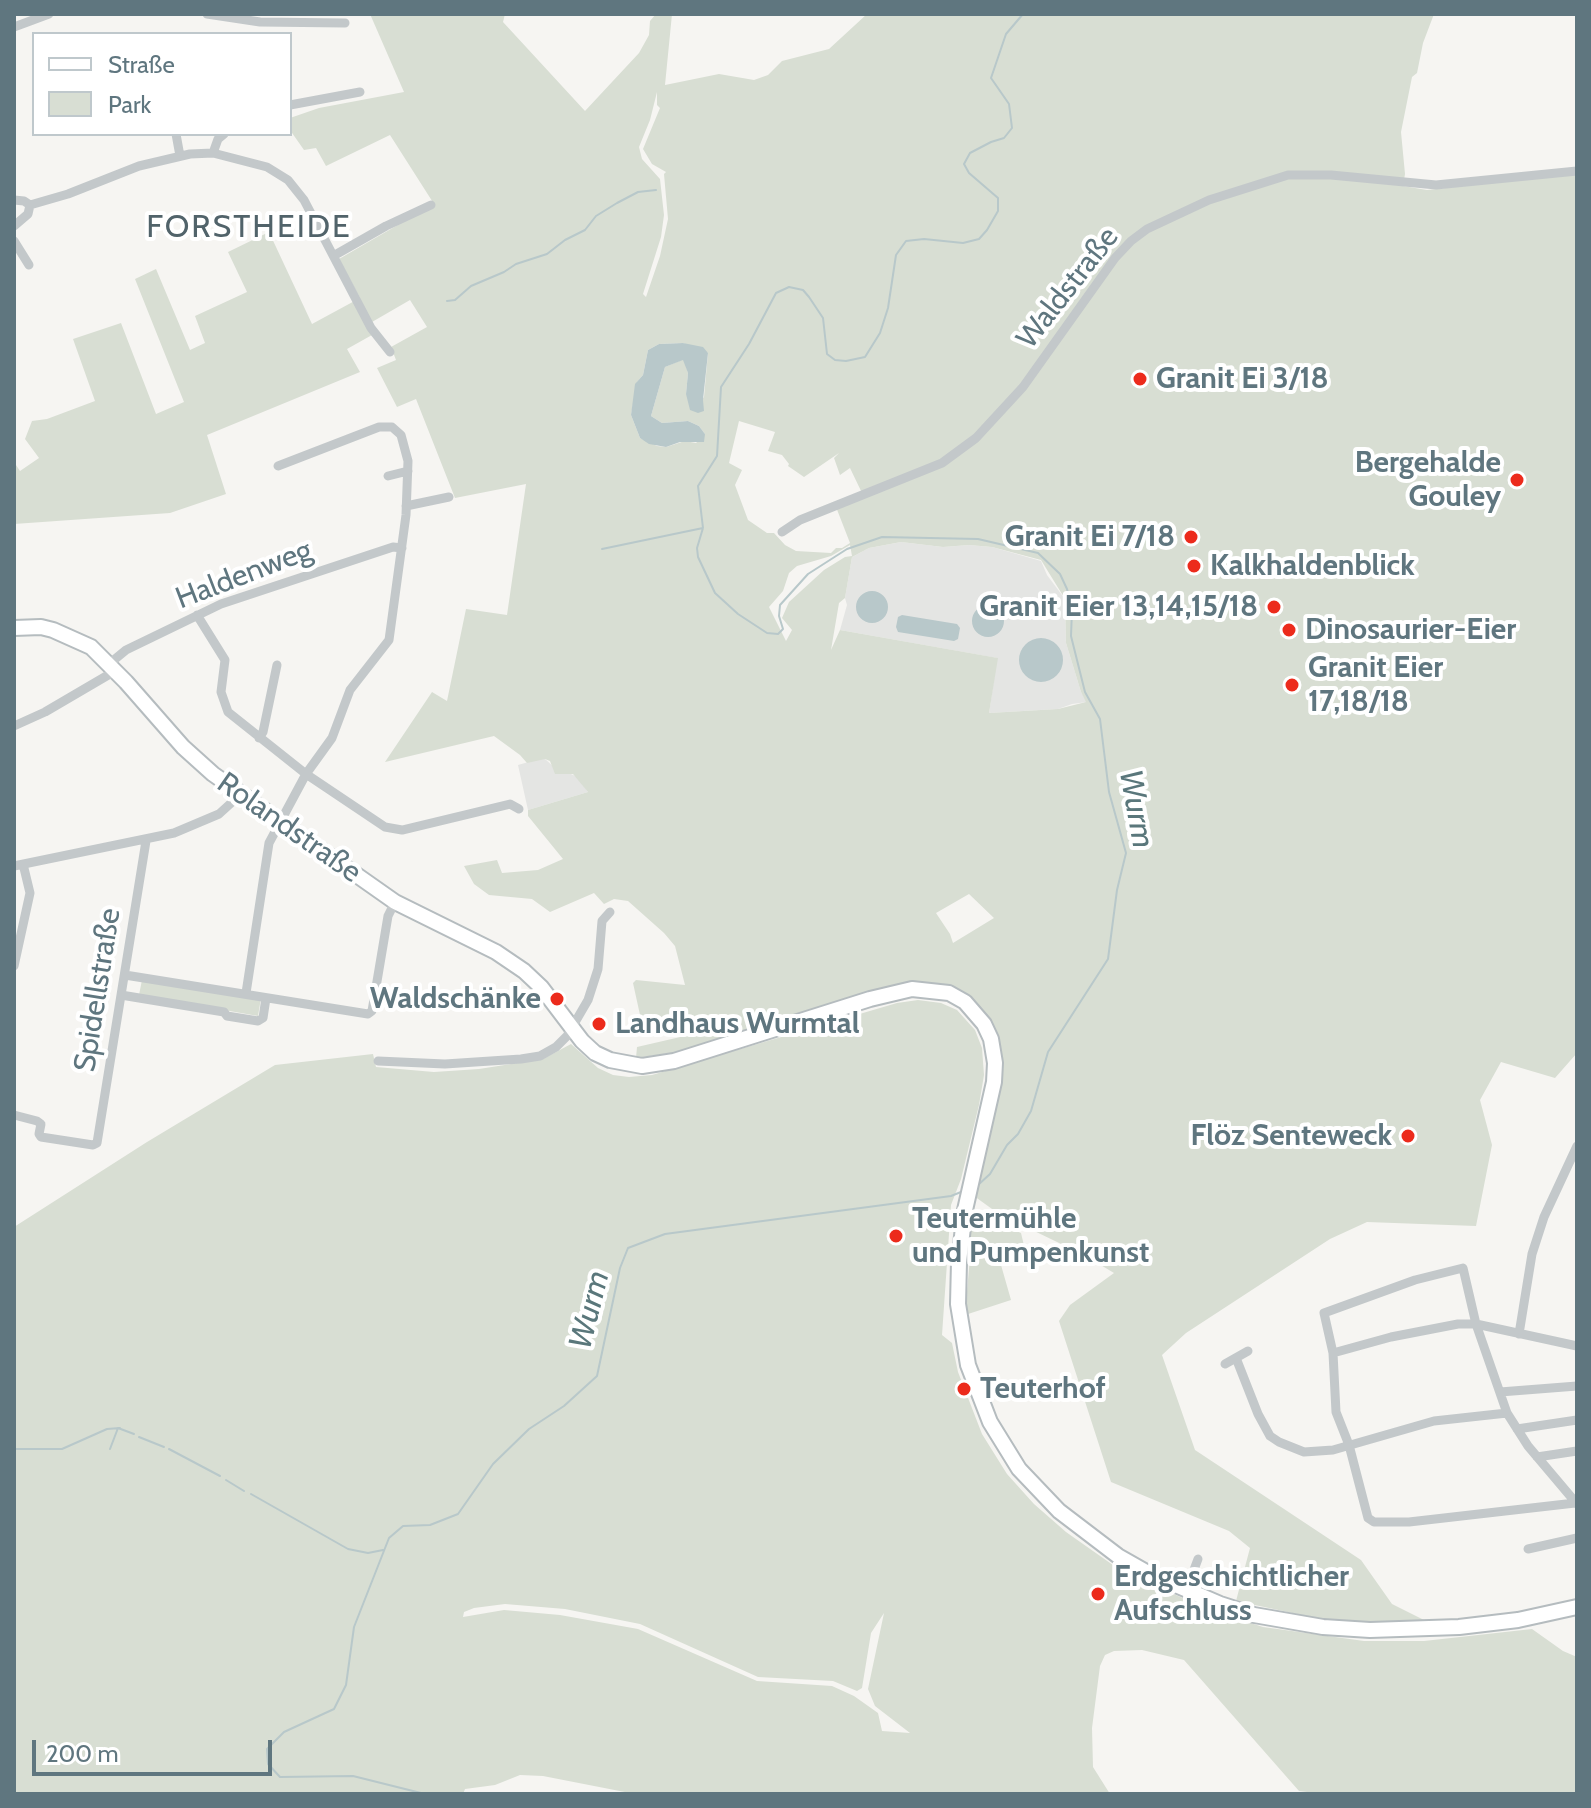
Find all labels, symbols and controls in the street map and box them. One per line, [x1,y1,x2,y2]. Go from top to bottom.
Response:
legend [32,32,292,136]
text: Straße [108,50,175,79]
text: Park [108,90,151,119]
district label: FORSTHEIDE [146,209,352,247]
street label: Waldstraße [1010,220,1126,356]
place label: Granit Ei 3/18 [1156,361,1329,397]
marker: Granit Ei 3/18 [1131,370,1149,388]
place label: Bergehalde Gouley [1355,445,1501,516]
marker: Bergehalde Gouley [1508,471,1526,489]
place label: Granit Ei 7/18 [1005,519,1175,555]
marker: Granit Ei 7/18 [1182,528,1200,546]
street label: Haldenweg [171,533,317,617]
place label: Kalkhaldenblick [1210,548,1415,584]
marker: Kalkhaldenblick [1185,557,1203,575]
place label: Granit Eier 13,14,15/18 [979,589,1258,625]
marker: Granit Eier 13,14,15/18 [1265,598,1283,616]
place label: Dinosaurier-Eier [1305,612,1516,648]
marker: Dinosaurier-Eier [1280,621,1298,639]
place label: Granit Eier 17,18/18 [1308,650,1443,720]
marker: Granit Eier 17,18/18 [1283,676,1301,694]
street label: Rolandstraße [210,765,368,891]
water label: Wurm [1110,767,1162,851]
street label: Spidellstraße [67,906,129,1074]
place label: Waldschänke [370,981,541,1017]
marker: Waldschänke [548,990,566,1008]
place label: Landhaus Wurmtal [615,1006,860,1042]
marker: Landhaus Wurmtal [590,1015,608,1033]
place label: Flöz Senteweck [1191,1118,1392,1154]
marker: Flöz Senteweck [1399,1127,1417,1145]
place label: Teutermühle und Pumpenkunst [912,1201,1149,1272]
marker: Teutermühle und Pumpenkunst [887,1227,905,1245]
water label: Wurm [562,1267,618,1353]
place label: Teuterhof [980,1371,1106,1407]
marker: Teuterhof [955,1380,973,1398]
place label: Erdgeschichtlicher Aufschluss [1114,1559,1349,1630]
marker: Erdgeschichtlicher Aufschluss [1089,1585,1107,1603]
scale bar [36,1724,276,1774]
text: 200 m [46,1739,119,1768]

